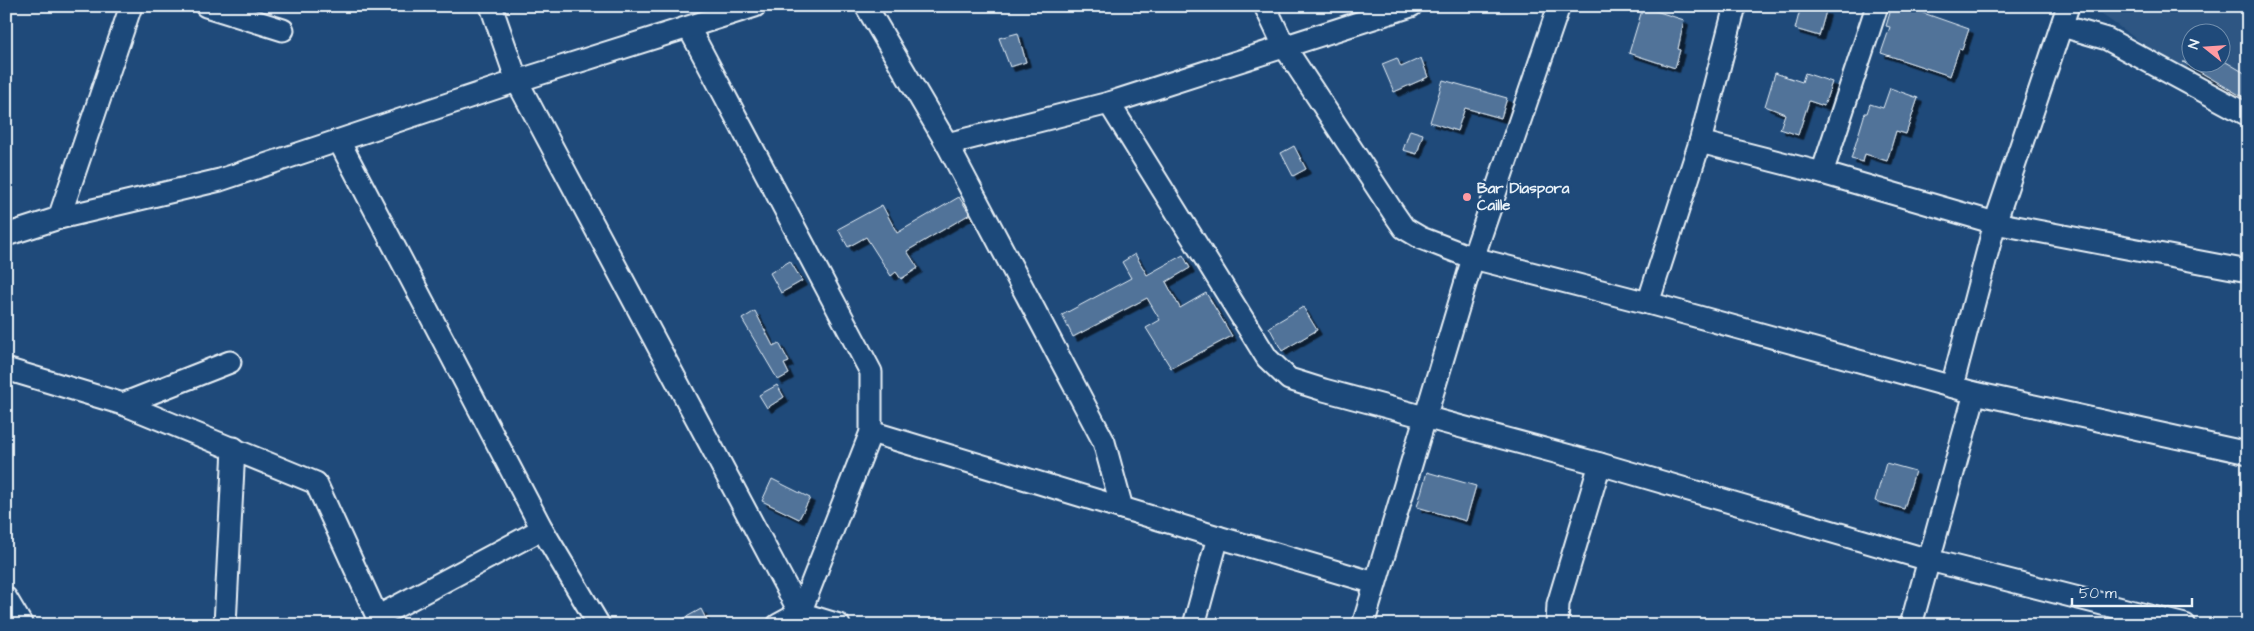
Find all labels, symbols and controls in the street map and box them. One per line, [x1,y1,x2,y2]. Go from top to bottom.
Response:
north arrow [2182,22,2232,72]
text: N [2184,37,2205,52]
place label: Bar Diaspora Caille [1477,178,1570,216]
marker: Bar Diaspora Caille [1461,191,1473,203]
scale bar [2072,576,2192,608]
text: 50 m [2079,583,2117,604]

